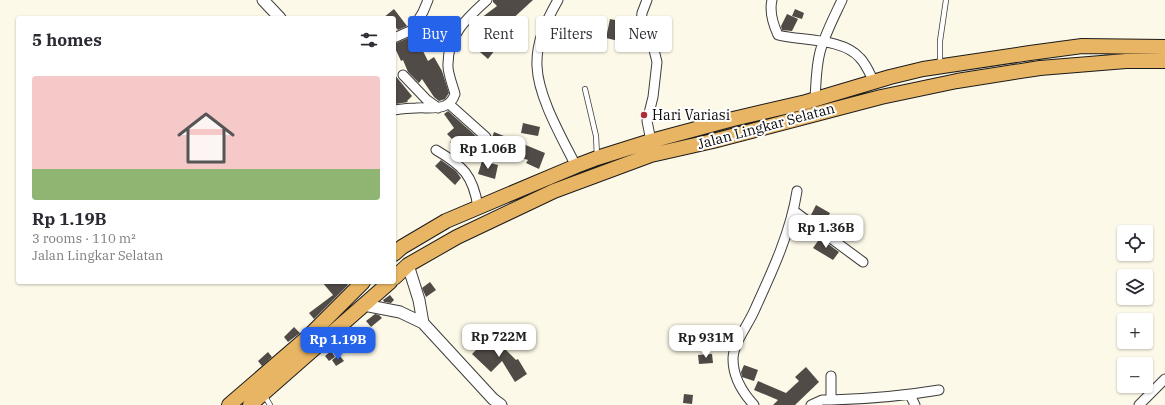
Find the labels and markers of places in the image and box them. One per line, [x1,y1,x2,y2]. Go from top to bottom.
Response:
place label: Hari Variasi [652,106,730,124]
marker: Hari Variasi [639,110,649,120]
pin: Rp 1.06B [447,136,529,170]
pin: Rp 1.36B [785,215,867,249]
pin: Rp 722M [462,324,536,358]
pin: Rp 931M [669,325,743,359]
pin: Rp 1.19B [297,327,379,361]

